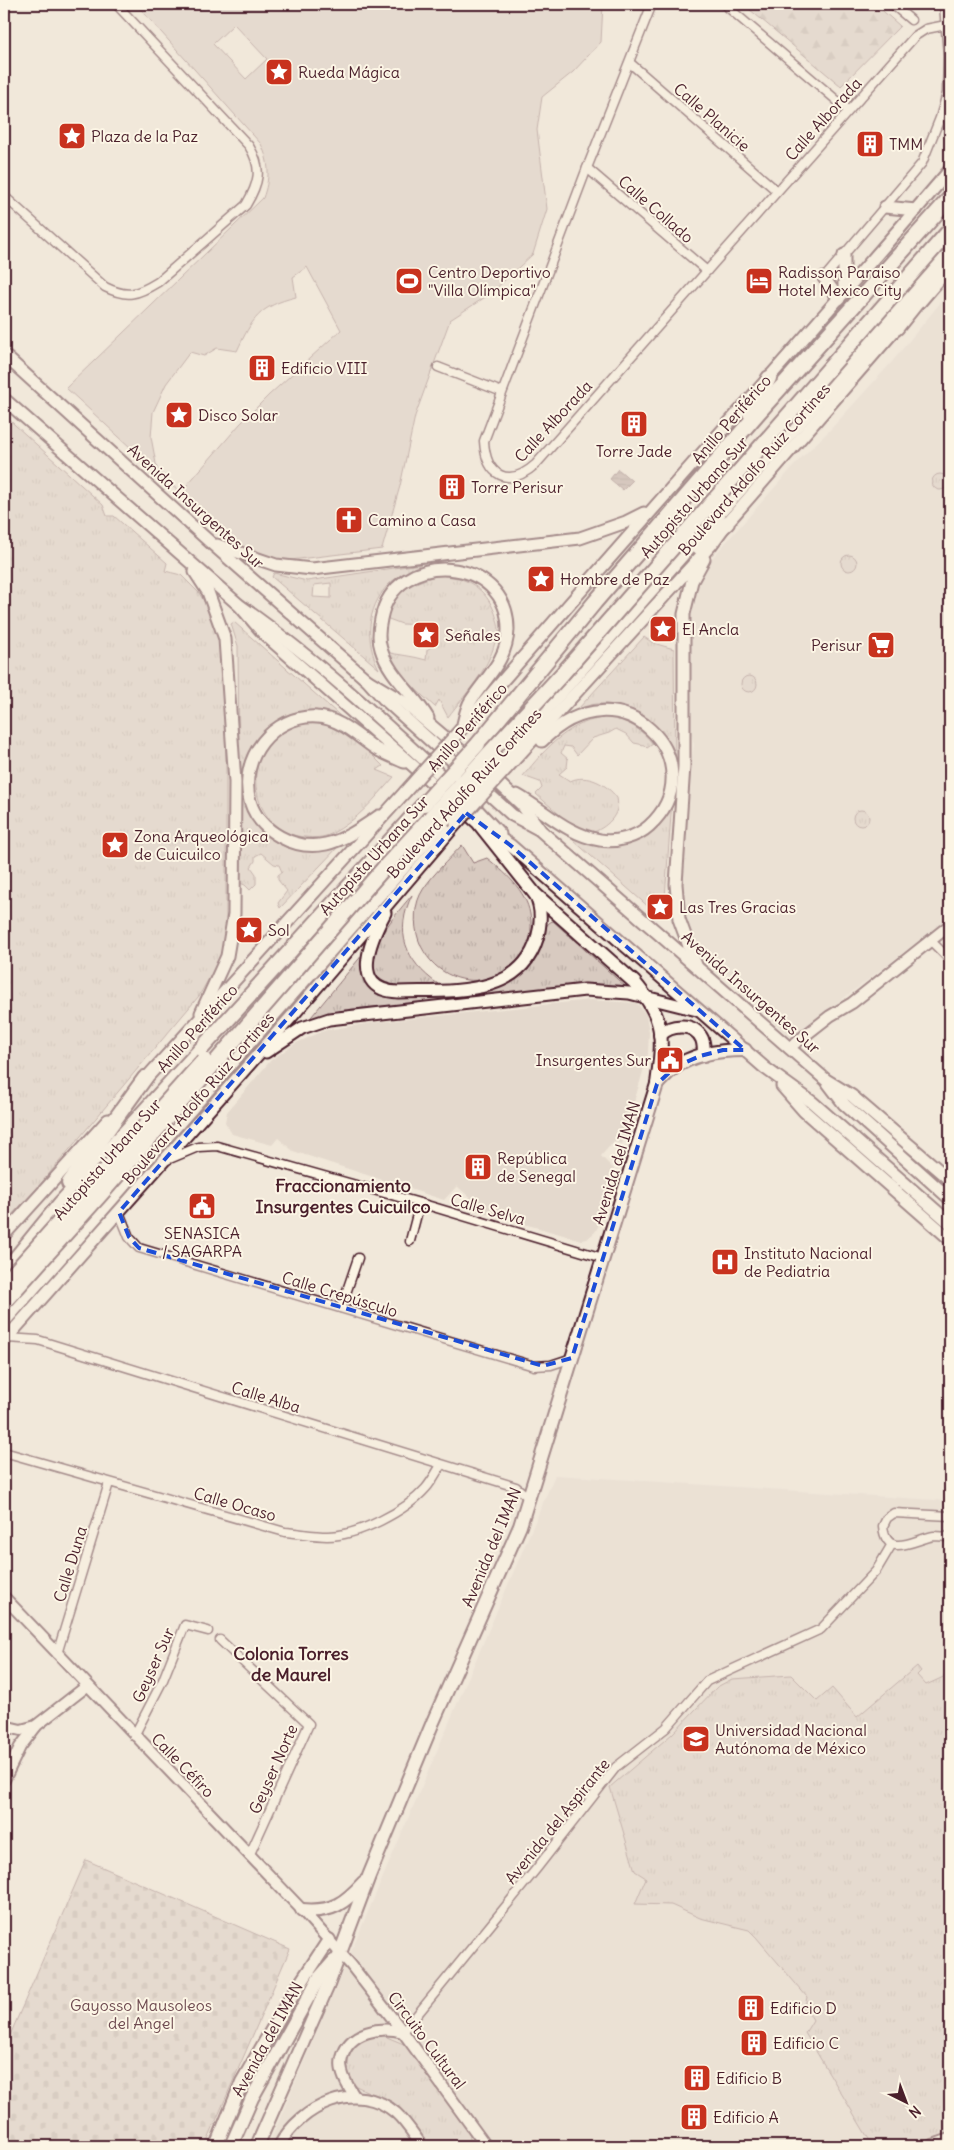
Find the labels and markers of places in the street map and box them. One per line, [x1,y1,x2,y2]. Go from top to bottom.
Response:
place icon: Rueda Mágica [264,57,294,87]
place label: Rueda Mágica [298,62,400,82]
place icon: Plaza de la Paz [57,121,87,151]
place label: Plaza de la Paz [91,126,198,146]
building icon: TMM [855,129,885,159]
place label: TMM [889,134,923,154]
place label: Centro Deportivo "Villa Olímpica" [428,262,551,300]
place label: Radisson Paraiso Hotel Mexico City [778,262,902,300]
sports icon: Centro Deportivo "Villa Olímpica" [394,266,424,296]
hotel icon: Radisson Paraiso Hotel Mexico City [744,266,774,296]
building icon: Edificio VIII [247,353,277,383]
place label: Edificio VIII [281,358,367,378]
place icon: Disco Solar [164,400,194,430]
place label: Disco Solar [198,405,279,425]
building icon: Torre Jade [619,409,649,439]
place label: Torre Jade [596,441,672,461]
building icon: Torre Perisur [437,472,467,502]
place label: Torre Perisur [471,477,564,497]
church icon: Camino a Casa [334,505,364,535]
place label: Camino a Casa [368,510,476,530]
place icon: Hombre de Paz [526,564,556,594]
place label: Hombre de Paz [560,569,670,589]
place icon: El Ancla [648,614,678,644]
place label: El Ancla [682,619,739,639]
place icon: Señales [411,620,441,650]
place label: Señales [445,625,500,645]
supermarket icon: Perisur [866,630,896,660]
place label: Perisur [811,635,862,655]
place label: Zona Arqueológica de Cuicuilco [134,826,269,864]
place icon: Zona Arqueológica de Cuicuilco [100,830,130,860]
place icon: Las Tres Gracias [645,892,675,922]
place label: Las Tres Gracias [679,897,796,917]
place icon: Sol [234,915,264,945]
place label: Sol [268,920,289,940]
public building icon: Insurgentes Sur [655,1045,685,1075]
place label: Insurgentes Sur [536,1050,651,1070]
place label: República de Senegal [497,1148,576,1186]
building icon: República de Senegal [463,1152,493,1182]
public building icon: SENASICA / SAGARPA [187,1191,217,1221]
place label: SENASICA / SAGARPA [162,1223,242,1261]
place label: Instituto Nacional de Pediatria [744,1243,872,1281]
hospital icon: Instituto Nacional de Pediatria [710,1247,740,1277]
place label: Universidad Nacional Autónoma de México [715,1720,867,1758]
school or university icon: Universidad Nacional Autónoma de México [681,1724,711,1754]
building icon: Edificio D [736,1993,766,2023]
place label: Edificio D [770,1998,837,2018]
building icon: Edificio C [739,2028,769,2058]
place label: Edificio C [773,2033,839,2053]
building icon: Edificio B [682,2063,712,2093]
place label: Edificio B [716,2068,782,2088]
building icon: Edificio A [679,2102,709,2132]
place label: Edificio A [713,2107,779,2127]

